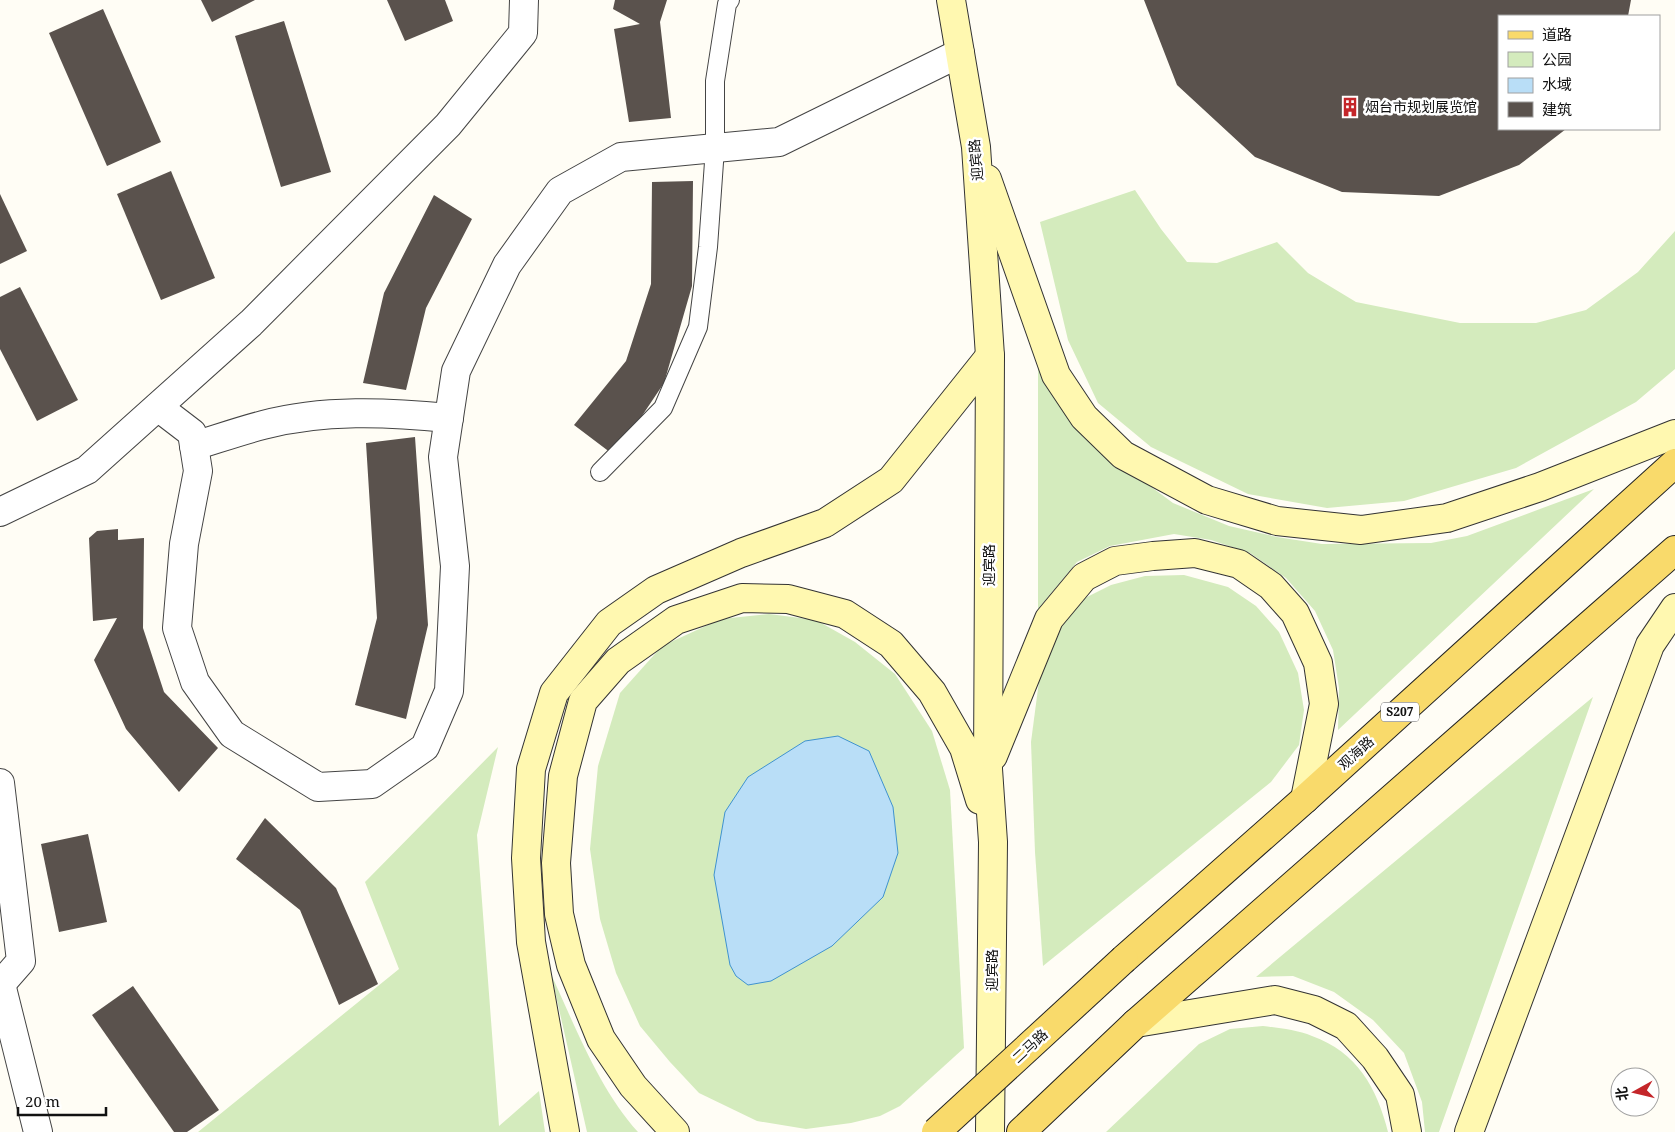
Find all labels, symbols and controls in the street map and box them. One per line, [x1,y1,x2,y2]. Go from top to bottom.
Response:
legend [1498,15,1660,130]
text: 道路 [1542,24,1572,44]
text: 公园 [1542,49,1572,69]
text: 水域 [1542,74,1572,94]
building icon: 烟台市规划展览馆 [1339,96,1361,118]
place label: 烟台市规划展览馆 [1365,97,1477,116]
text: 建筑 [1542,99,1572,119]
street label: 迎宾路 [964,138,987,182]
street label: 迎宾路 [979,544,998,586]
road number: S207 [1381,702,1419,722]
street label: 观海路 [1334,732,1378,774]
street label: 迎宾路 [982,949,1001,991]
street label: 二马路 [1008,1024,1051,1067]
north arrow [1610,1067,1660,1117]
scale bar [18,1084,105,1116]
text: 北 [1611,1086,1632,1102]
text: 20 m [25,1091,60,1111]

